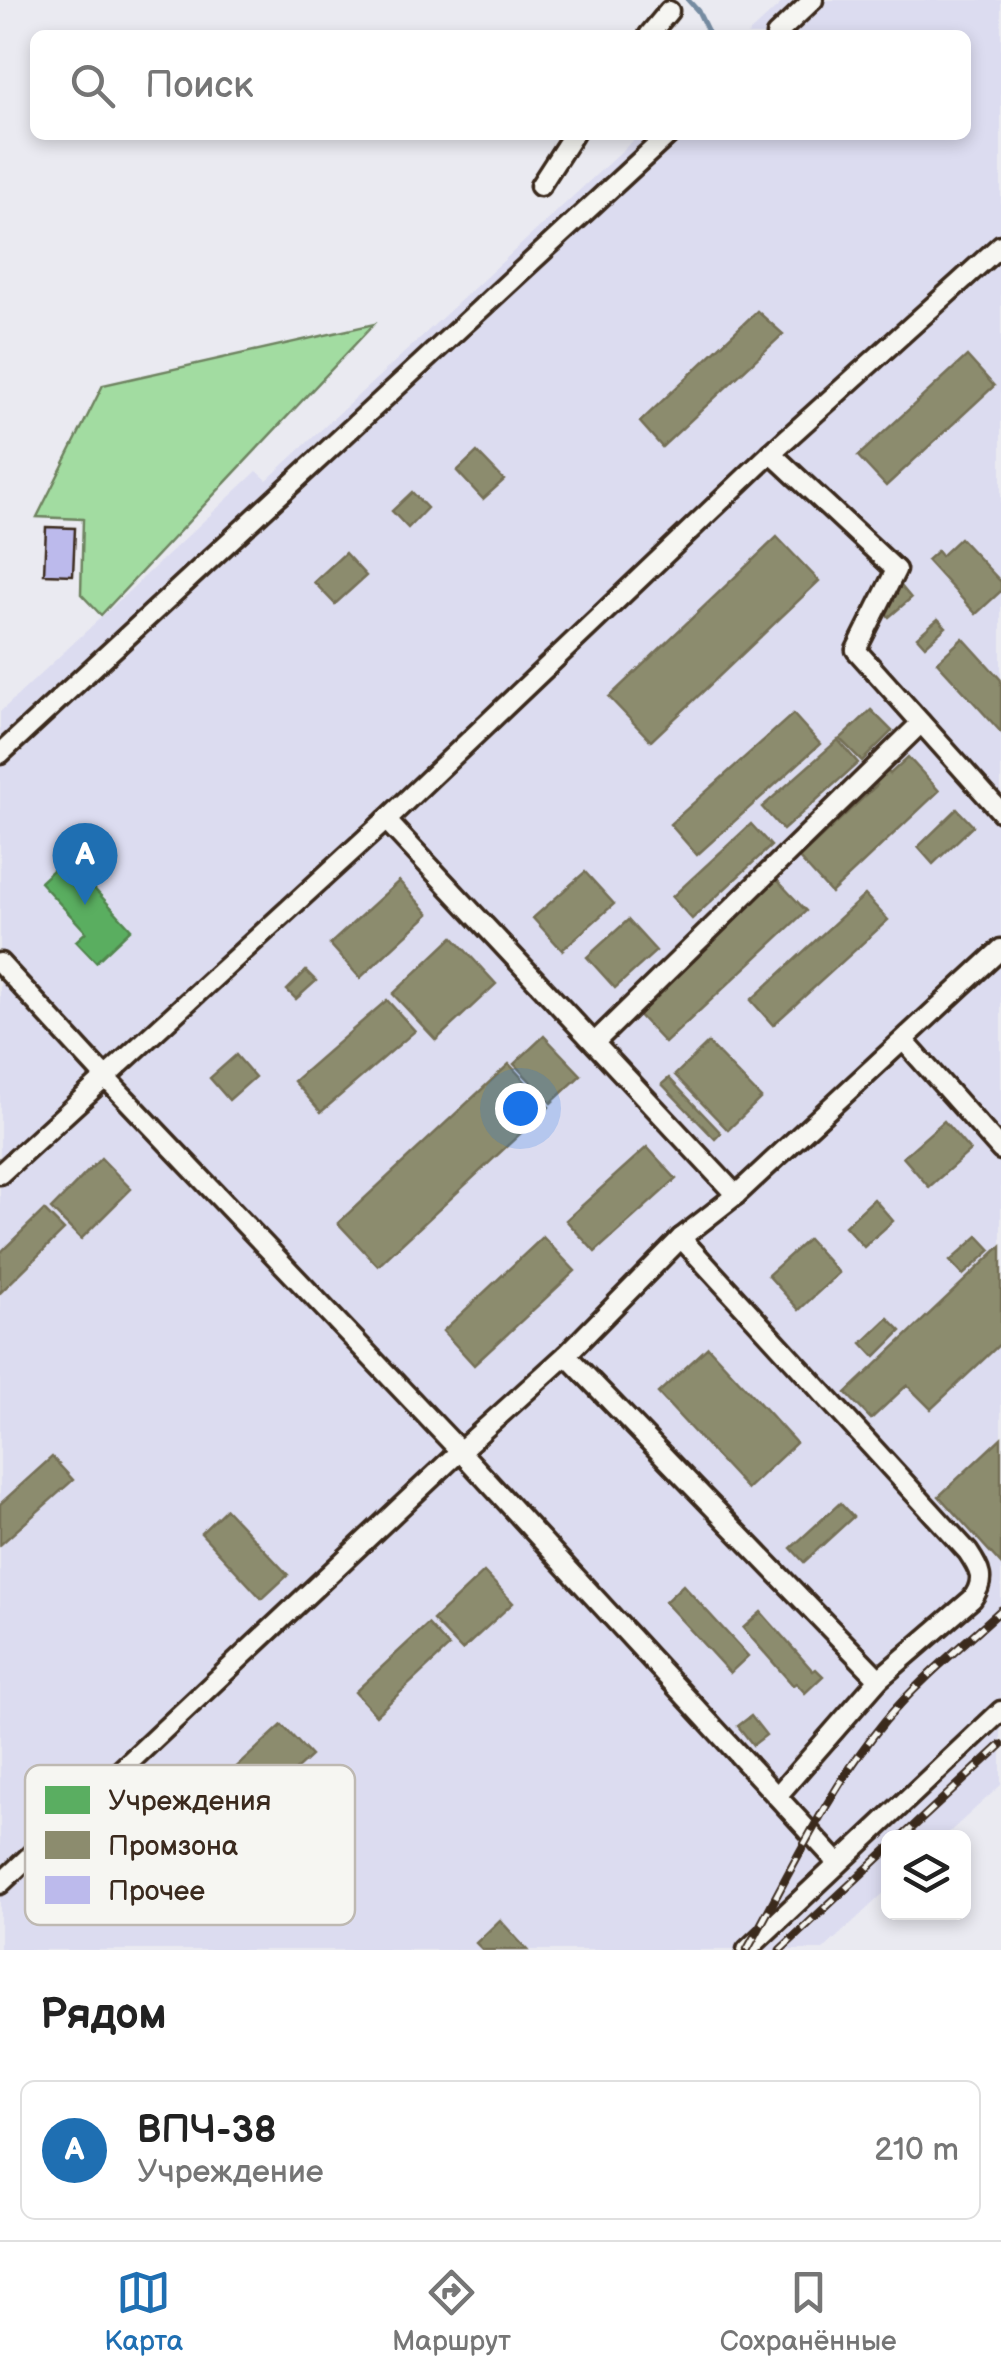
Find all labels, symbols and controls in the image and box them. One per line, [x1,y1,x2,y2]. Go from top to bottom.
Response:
search box [30,30,971,140]
icon: search [65,58,120,113]
text: Поиск [145,63,253,108]
pin: A [52,822,118,905]
your location [495,1083,546,1134]
legend [25,1765,355,1925]
text: Учреждения [108,1785,271,1818]
text: Промзона [108,1830,239,1863]
map controls [881,1830,971,1920]
button: layers [881,1830,971,1920]
text: Прочее [108,1875,205,1908]
text: Рядом [40,1990,167,2041]
text: ВПЧ-38 [137,2108,277,2153]
text: A [65,2131,84,2170]
text: 210 m [874,2131,959,2170]
text: Учреждение [137,2153,324,2192]
tab: Карта [104,2265,183,2358]
tab: Маршрут [392,2265,511,2358]
tab: Сохранённые [720,2265,897,2358]

